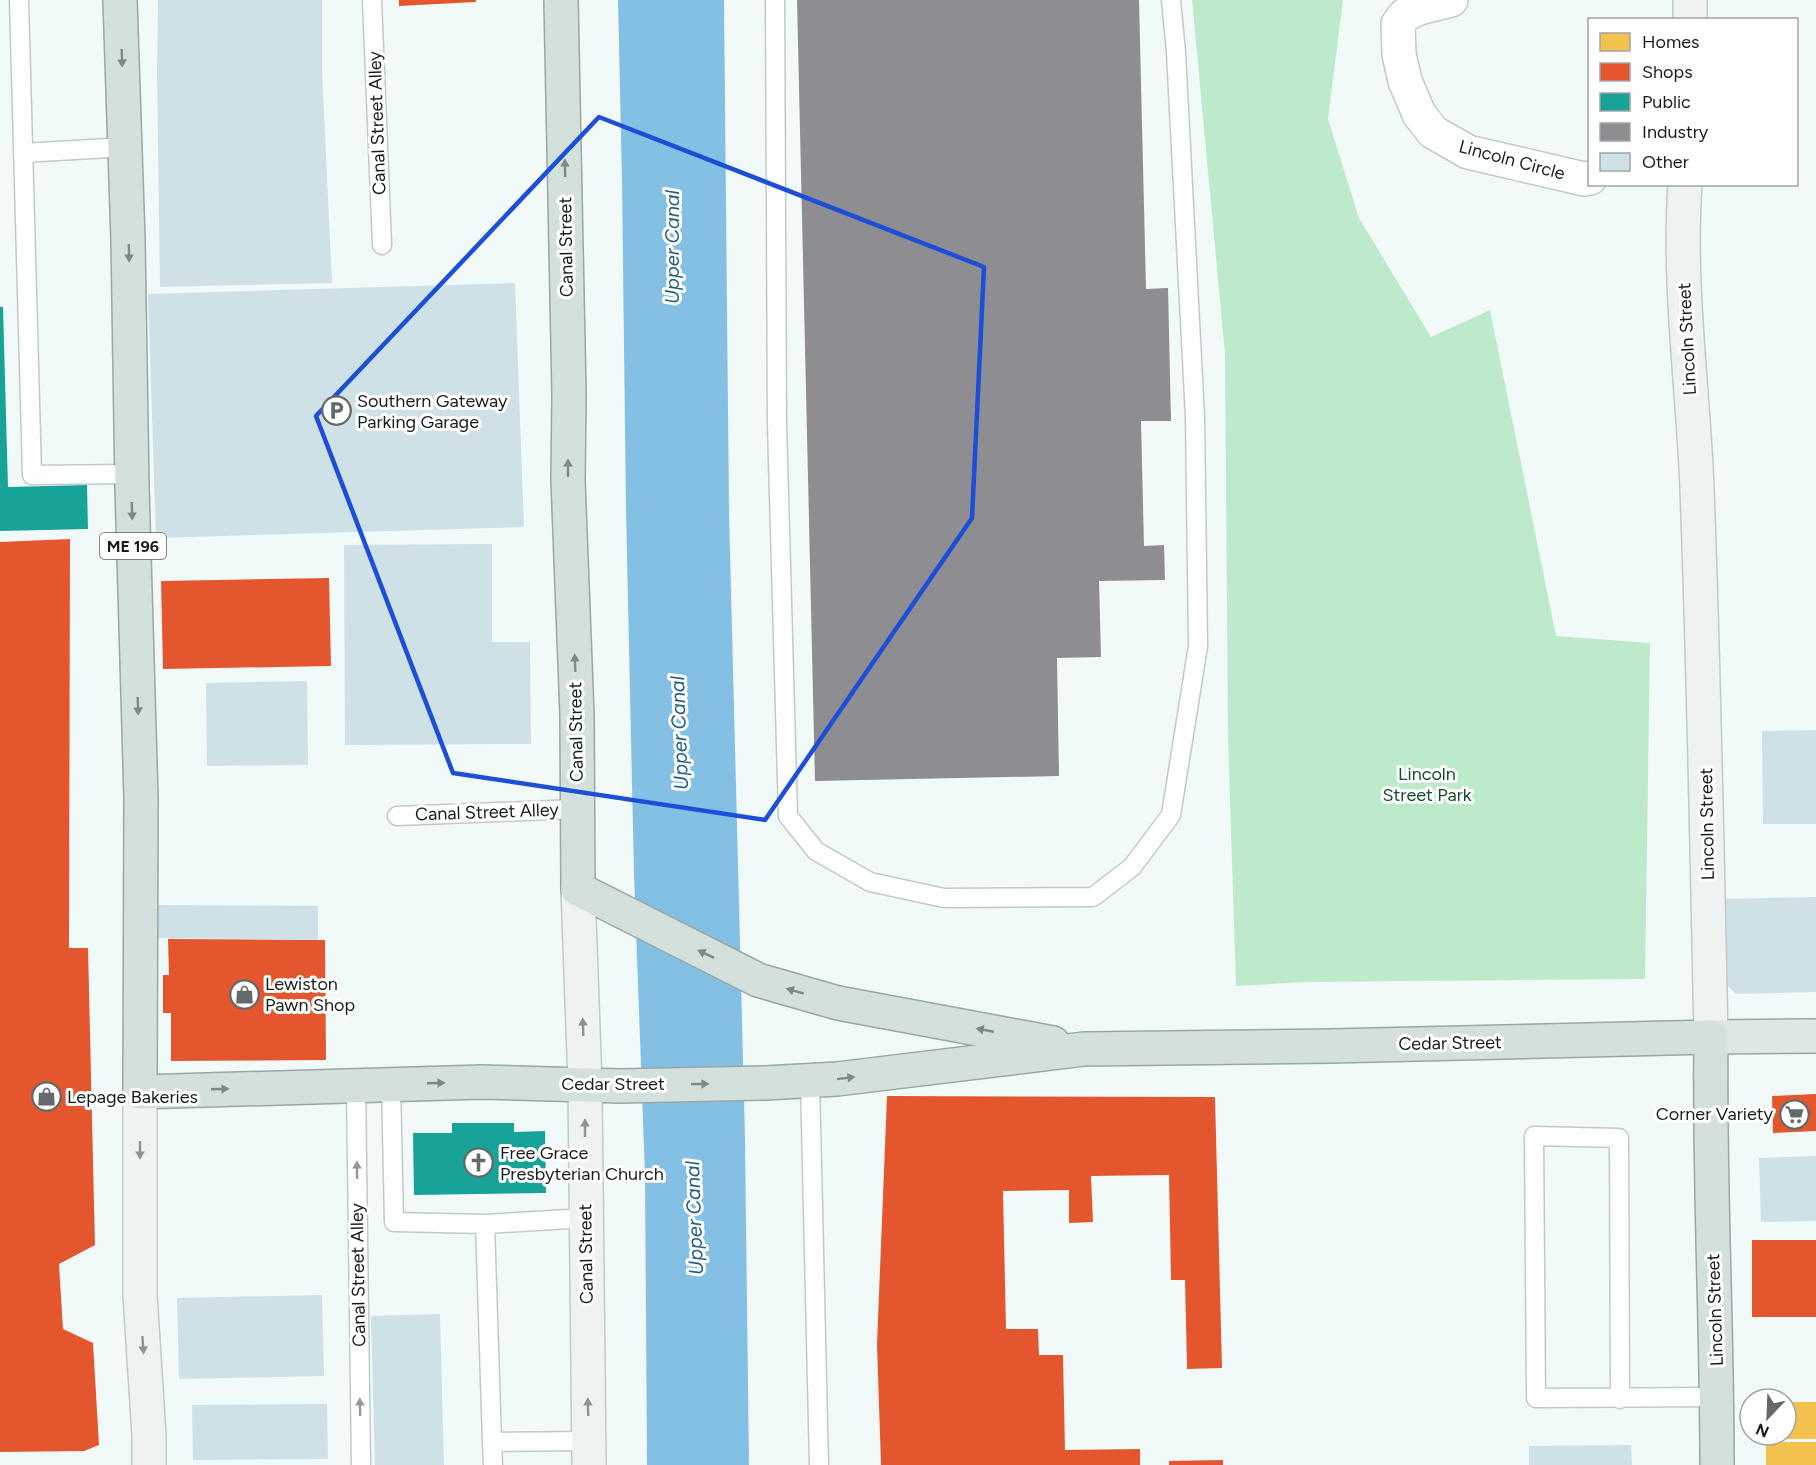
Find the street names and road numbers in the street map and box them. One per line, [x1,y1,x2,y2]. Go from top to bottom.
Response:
street label: Canal Street Alley [363,50,391,195]
street label: Lincoln Circle [1457,135,1568,185]
street label: Canal Street [554,197,578,297]
street label: Lincoln Street [1673,282,1701,396]
road number: ME 196 [100,533,166,559]
street label: Canal Street [564,682,588,782]
street label: Lincoln Street [1695,767,1719,880]
street label: Canal Street Alley [415,798,560,826]
street label: Cedar Street [1398,1031,1502,1055]
street label: Cedar Street [561,1073,665,1095]
street label: Canal Street Alley [346,1202,370,1347]
street label: Canal Street [574,1204,598,1304]
street label: Lincoln Street [1702,1253,1728,1367]

